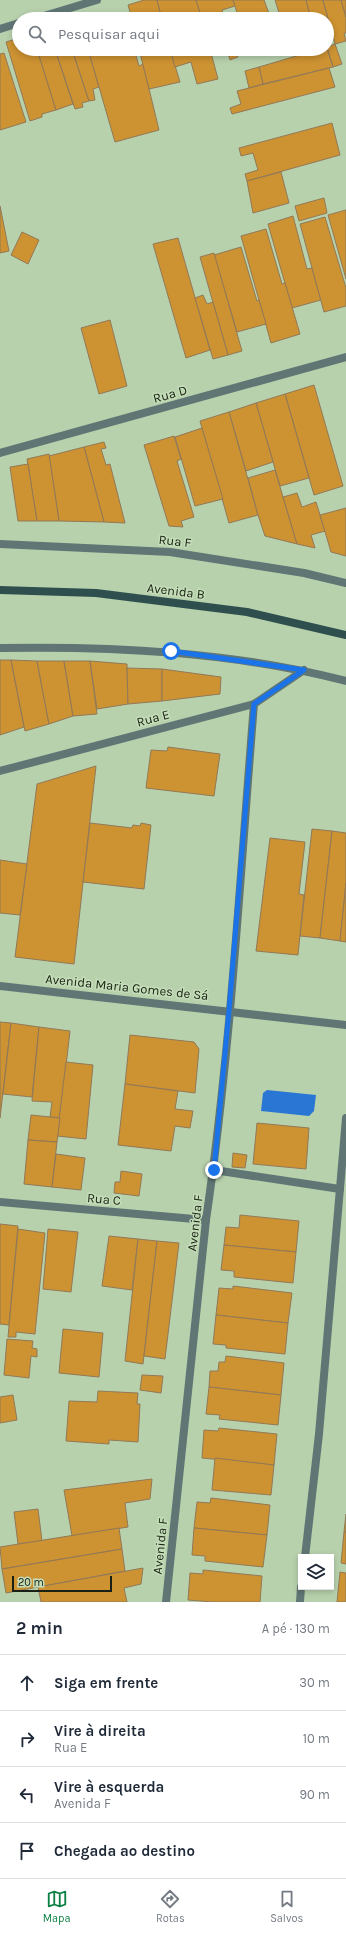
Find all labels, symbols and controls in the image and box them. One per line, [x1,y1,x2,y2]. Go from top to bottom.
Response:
search box [12,12,334,56]
icon: search [26,23,48,45]
text: Pesquisar aqui [58,25,160,43]
street label: Rua D [151,382,189,406]
street label: Rua F [158,532,192,550]
street label: Avenida B [146,580,206,602]
route start [162,642,180,660]
street label: Rua E [135,706,171,730]
street label: Avenida Maria Gomes de Sá [45,971,209,1003]
route end [205,1161,223,1179]
street label: Rua C [86,1190,122,1208]
street label: Avenida F [184,1194,206,1252]
street label: Avenida F [150,1517,170,1575]
map controls [298,1554,334,1590]
button: layers [298,1554,334,1590]
scale bar [12,1574,112,1593]
text: 20 m [18,1576,44,1589]
text: 2 min [16,1618,63,1638]
text: A pé · 130 m [262,1621,330,1636]
icon: ahead [16,1672,38,1694]
text: Siga em frente [54,1674,158,1692]
text: 30 m [299,1675,330,1690]
text: Vire à direita [54,1722,146,1740]
icon: right [16,1728,38,1750]
text: 10 m [303,1731,330,1746]
text: Rua E [54,1740,87,1755]
text: Vire à esquerda [54,1778,164,1796]
icon: left [16,1784,38,1806]
text: 90 m [299,1787,330,1802]
text: Avenida F [54,1796,111,1811]
icon: arrive [16,1840,38,1862]
text: Chegada ao destino [54,1842,195,1860]
tab: Mapa [43,1888,71,1925]
tab: Rotas [156,1888,185,1925]
tab: Salvos [270,1888,303,1925]

